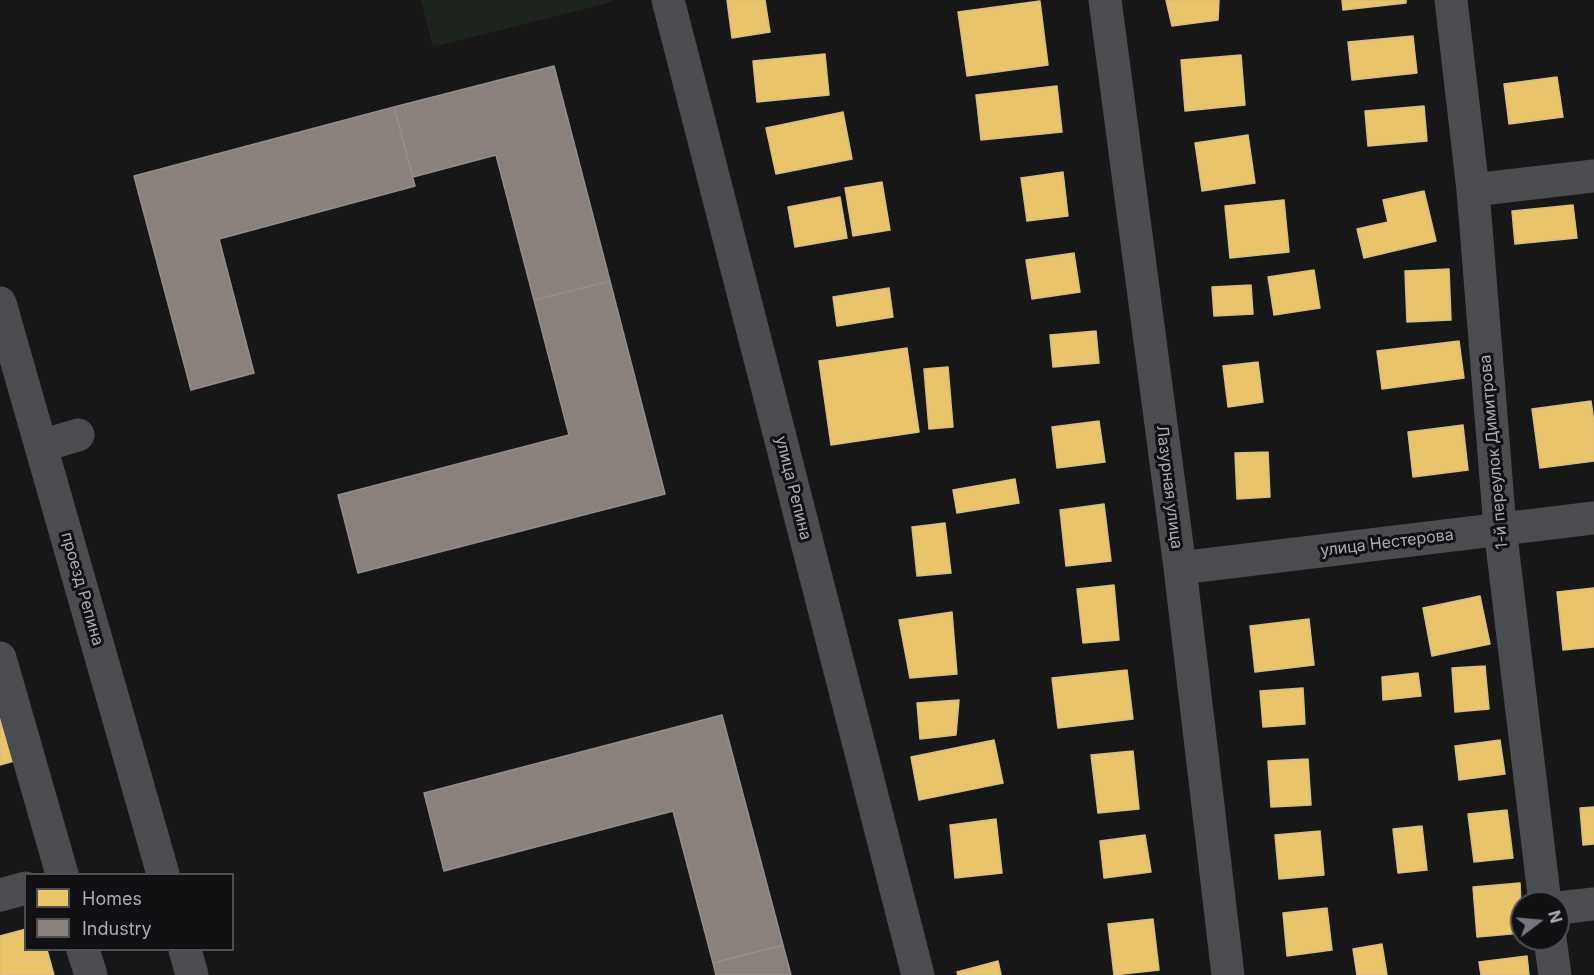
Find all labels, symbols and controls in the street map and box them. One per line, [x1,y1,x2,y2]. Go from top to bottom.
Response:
street label: 1-й переулок Димитрова [1476,354,1512,550]
street label: Лазурная улица [1152,424,1186,550]
street label: улица Репина [771,434,815,542]
street label: улица Нестерова [1319,525,1455,561]
street label: проезд Репина [57,530,107,648]
legend [24,873,234,951]
text: Homes [82,888,142,909]
north arrow [1510,891,1570,951]
text: N [1544,908,1567,925]
text: Industry [82,918,152,939]

